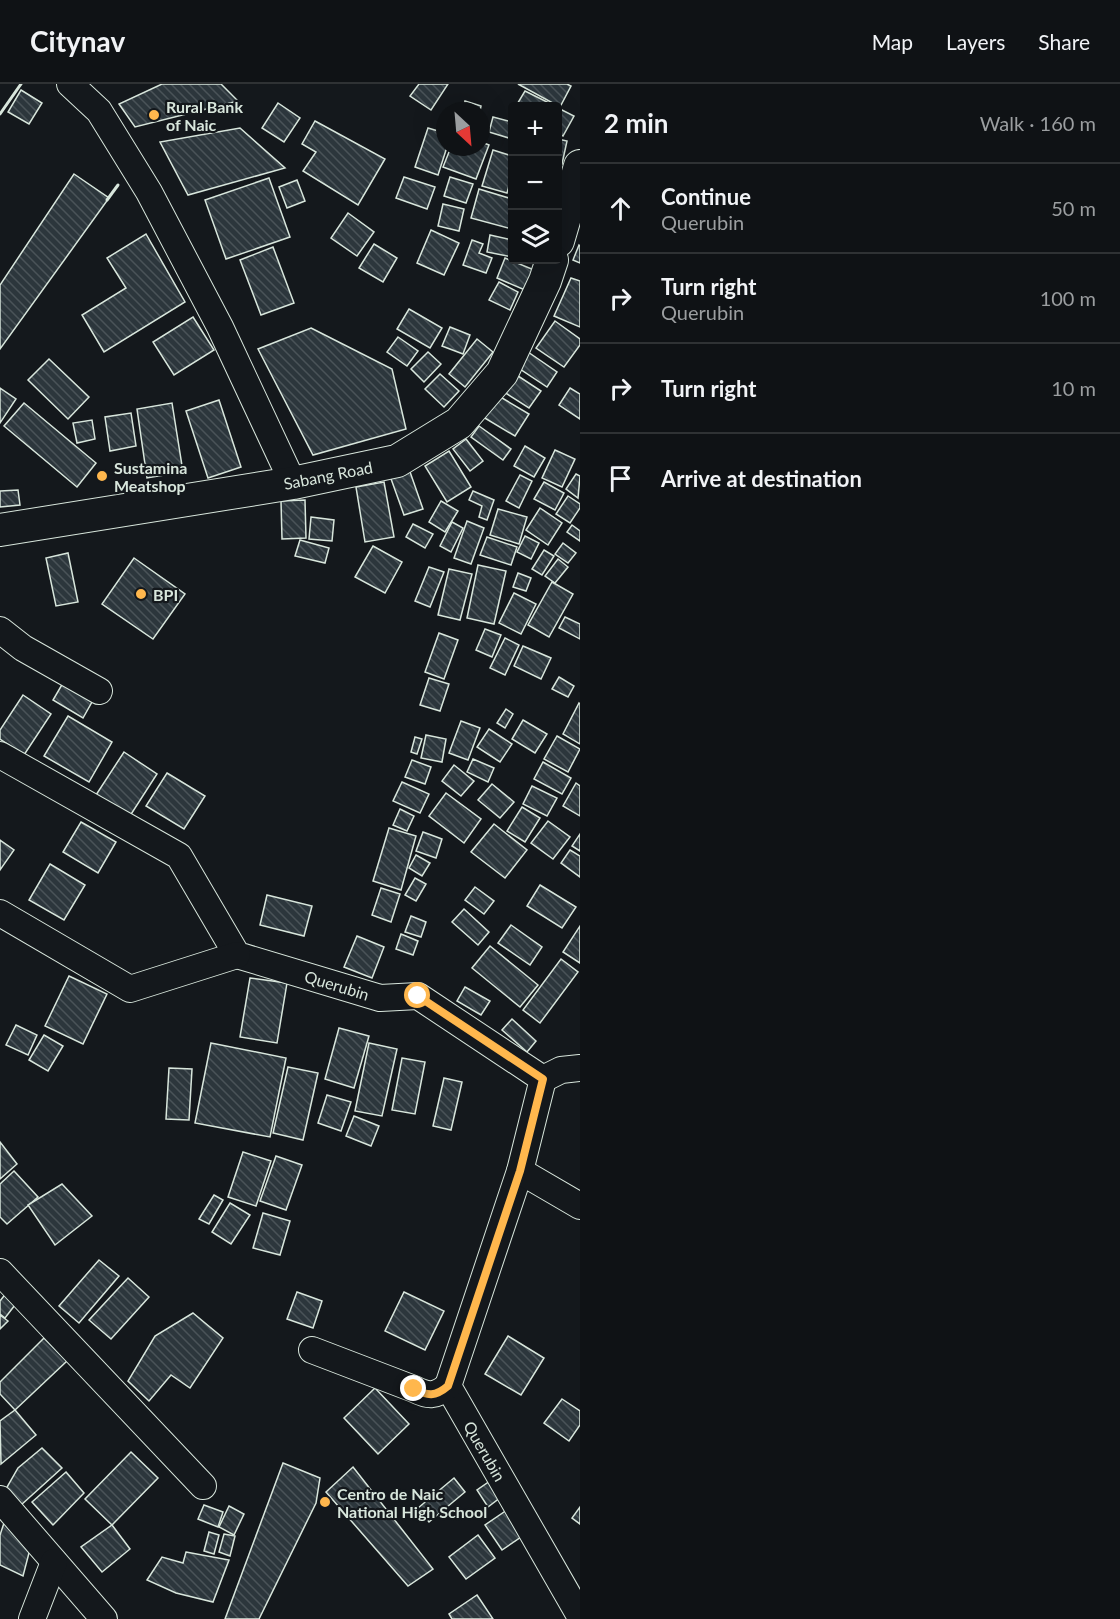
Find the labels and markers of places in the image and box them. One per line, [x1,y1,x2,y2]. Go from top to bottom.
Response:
place label: Rural Bank of Naic [166,97,243,134]
marker: Rural Bank of Naic [147,108,161,122]
place label: Sustamina Meatshop [114,458,187,495]
marker: Sustamina Meatshop [95,469,109,483]
place label: BPI [153,585,178,604]
marker: BPI [134,587,148,601]
place label: Centro de Naic National High School [337,1484,487,1521]
marker: Centro de Naic National High School [318,1495,332,1509]

